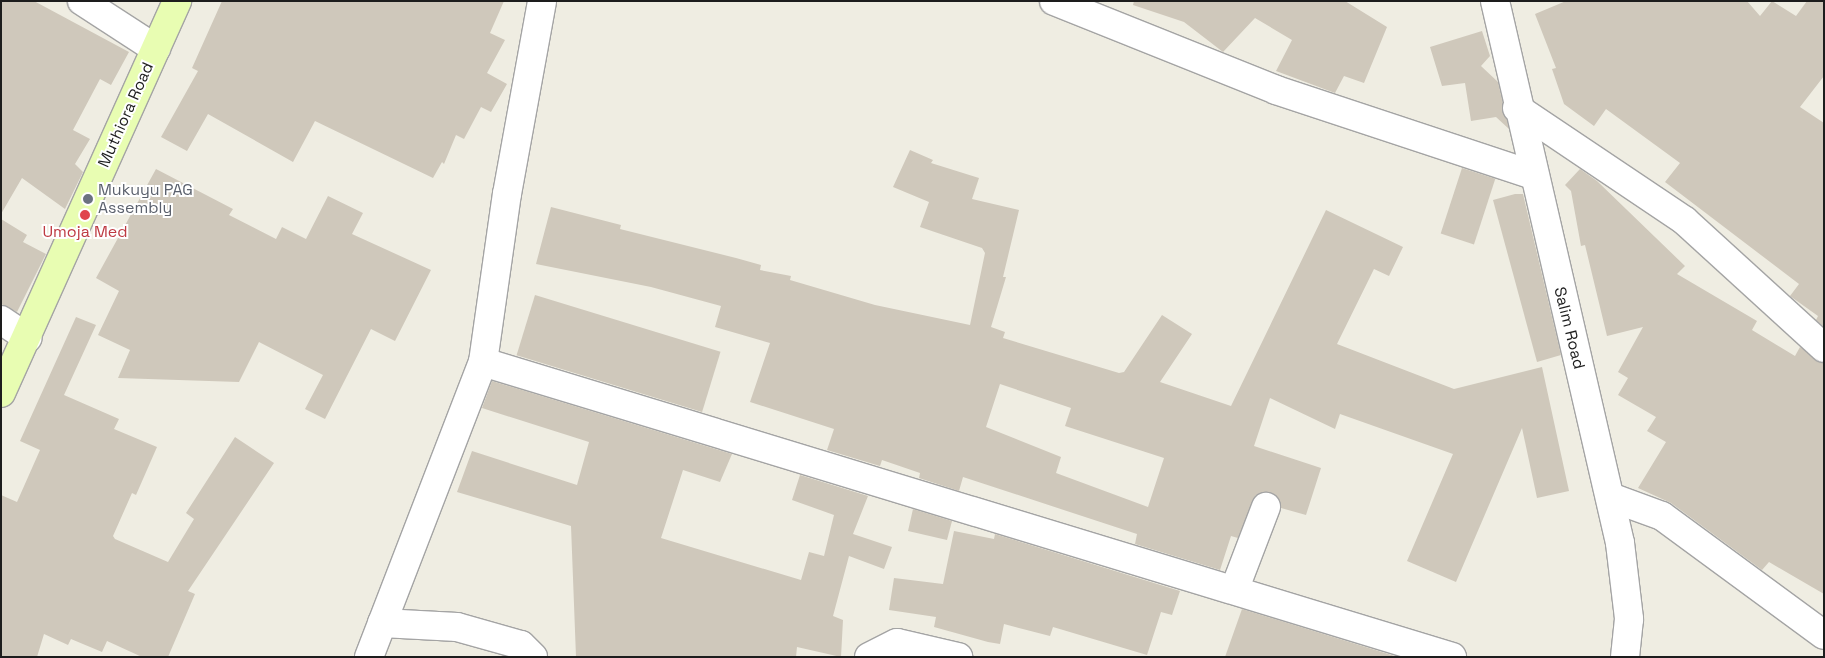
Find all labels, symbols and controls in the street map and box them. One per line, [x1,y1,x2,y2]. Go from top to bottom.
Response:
street label: Muthiora Road [94,60,158,170]
place label: Mukuyu PAG Assembly [98,180,193,218]
marker: Mukuyu PAG Assembly [82,193,94,205]
marker: Umoja Med [79,209,91,221]
place label: Umoja Med [42,222,128,242]
street label: Salim Road [1550,285,1588,371]

